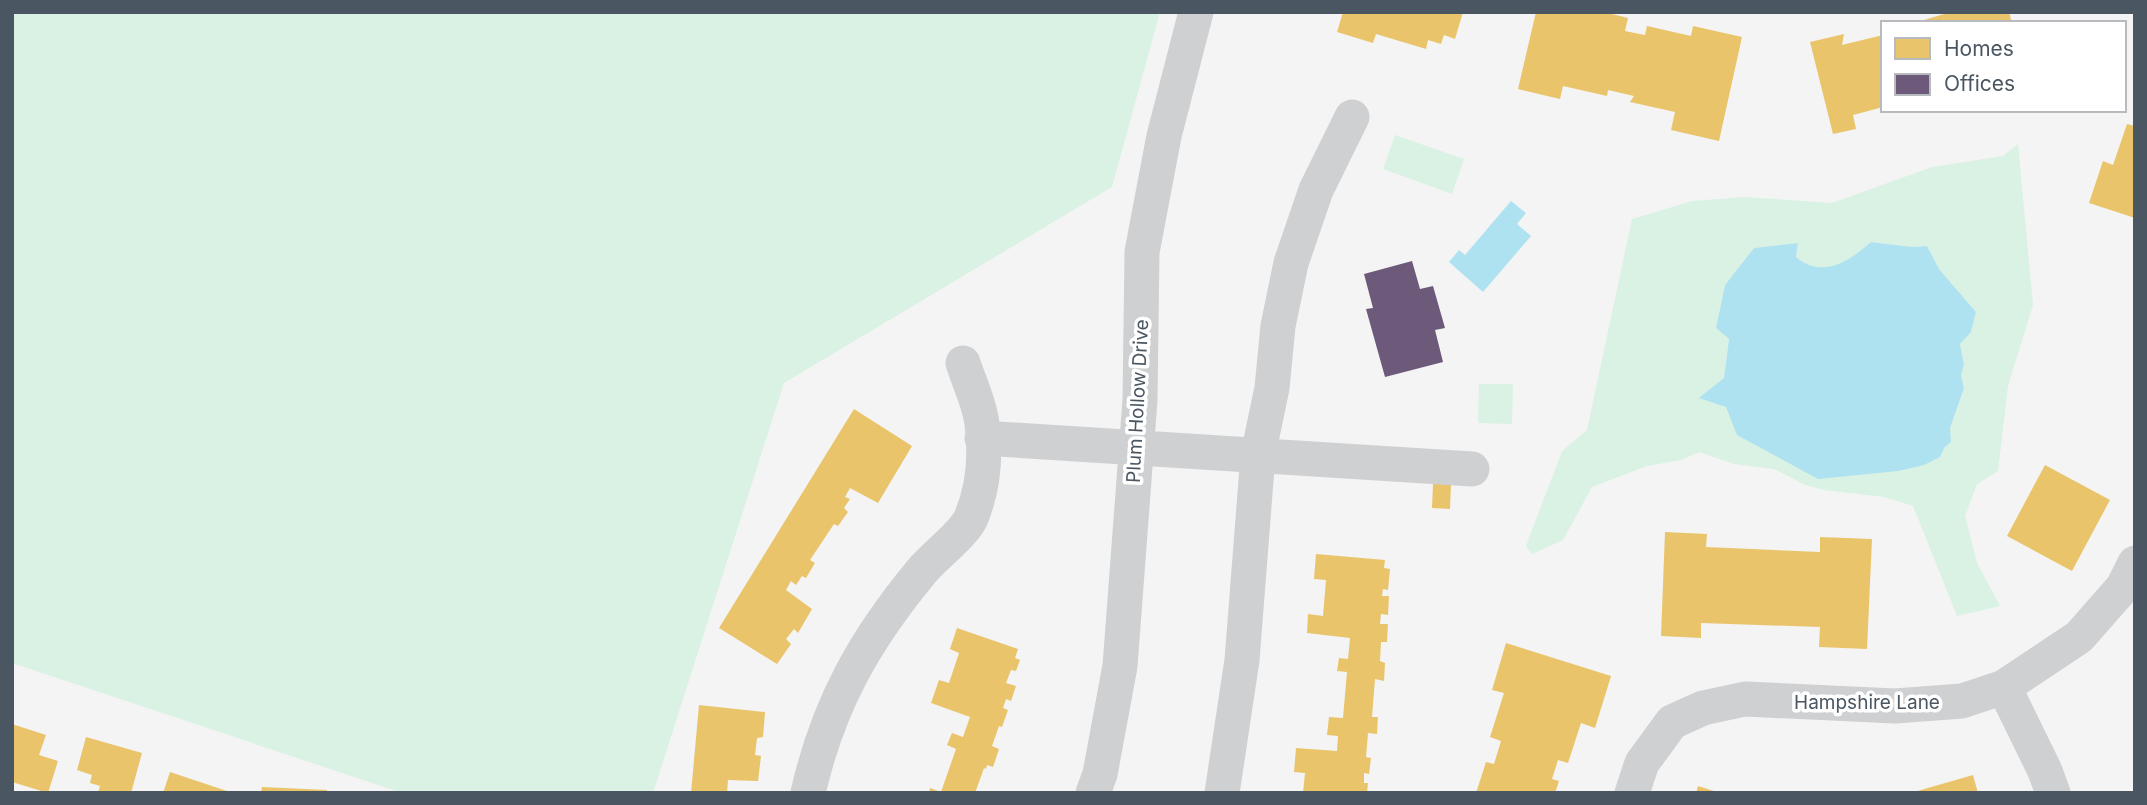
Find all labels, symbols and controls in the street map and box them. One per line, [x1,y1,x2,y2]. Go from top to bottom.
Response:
legend [1881,21,2126,112]
text: Homes [1944,36,2014,61]
text: Offices [1944,71,2015,96]
street label: Plum Hollow Drive [1122,319,1153,483]
street label: Hampshire Lane [1794,691,1940,714]

